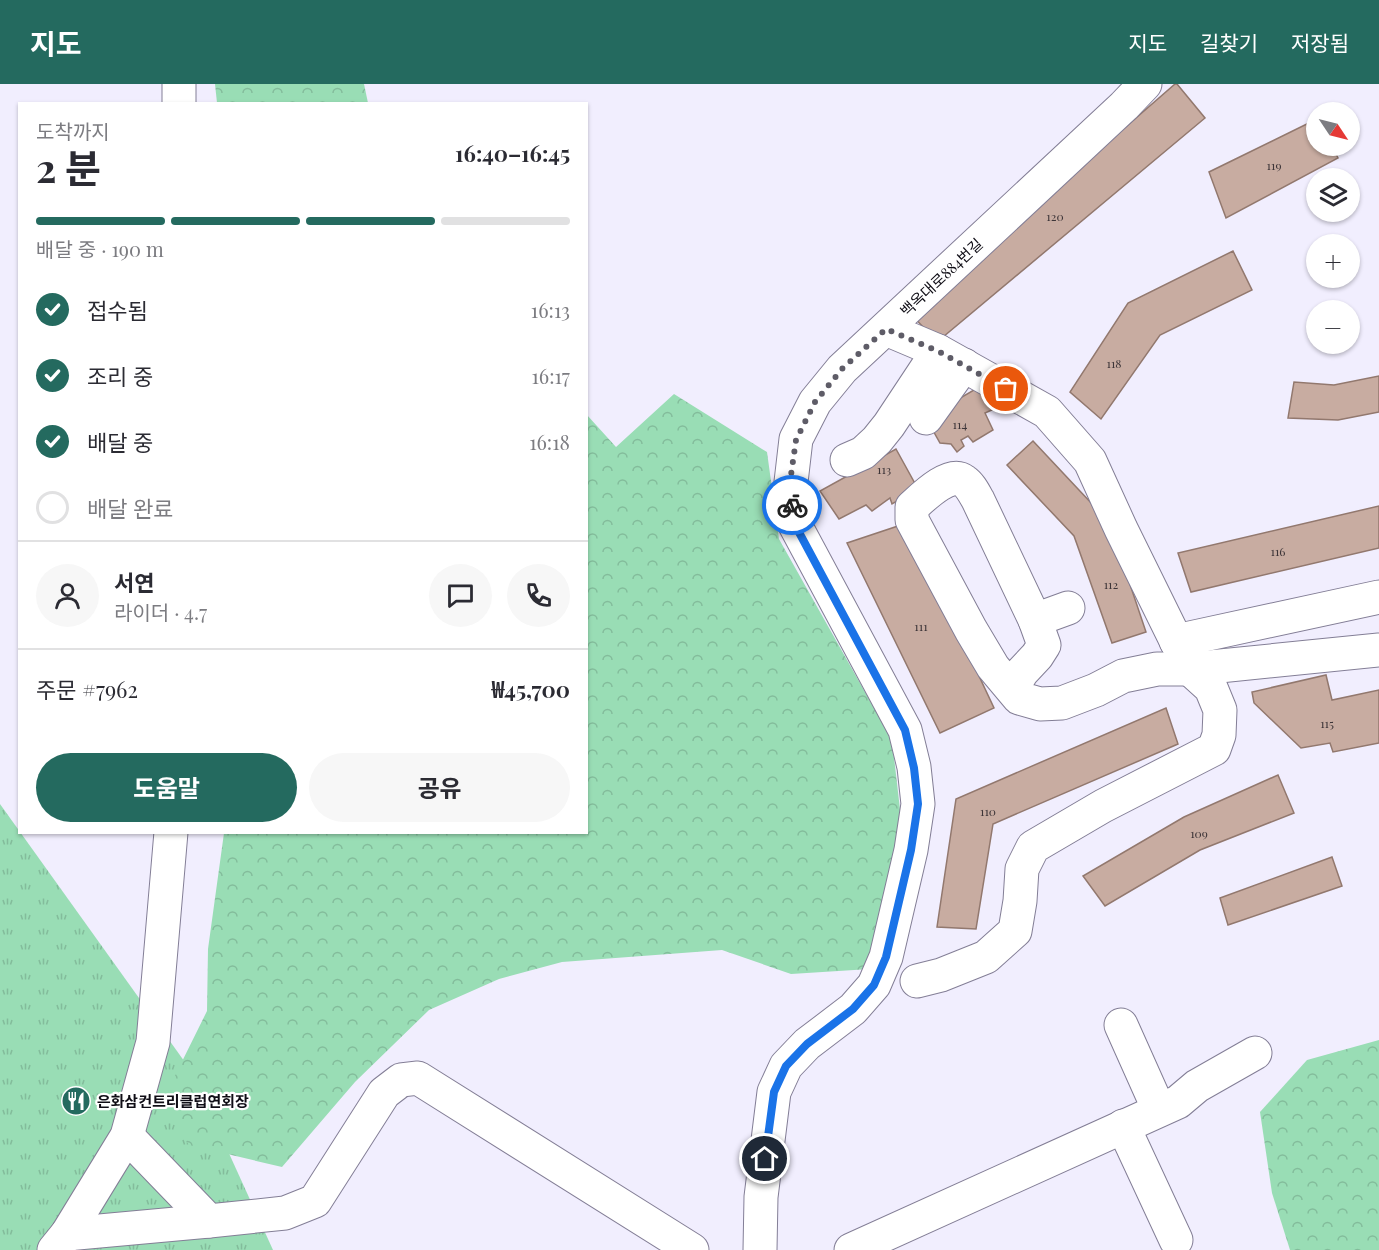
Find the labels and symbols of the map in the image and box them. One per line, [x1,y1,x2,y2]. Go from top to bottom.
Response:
north arrow [1306,102,1360,156]
house number: 119 [1267,157,1282,173]
house number: 120 [1046,208,1064,224]
street label: 백옥대로884번길 [895,234,987,320]
house number: 118 [1106,355,1122,371]
pin [980,363,1031,414]
house number: 114 [953,416,967,432]
house number: 113 [877,461,891,477]
courier [762,475,822,535]
house number: 116 [1270,543,1286,559]
house number: 112 [1104,576,1119,592]
house number: 111 [914,618,928,634]
house number: 115 [1320,715,1334,731]
house number: 110 [980,803,996,819]
house number: 109 [1190,825,1208,841]
restaurant icon: 은화삼컨트리클럽연회장 [60,1085,92,1117]
place label: 은화삼컨트리클럽연회장 [97,1091,249,1111]
pin [739,1133,790,1184]

